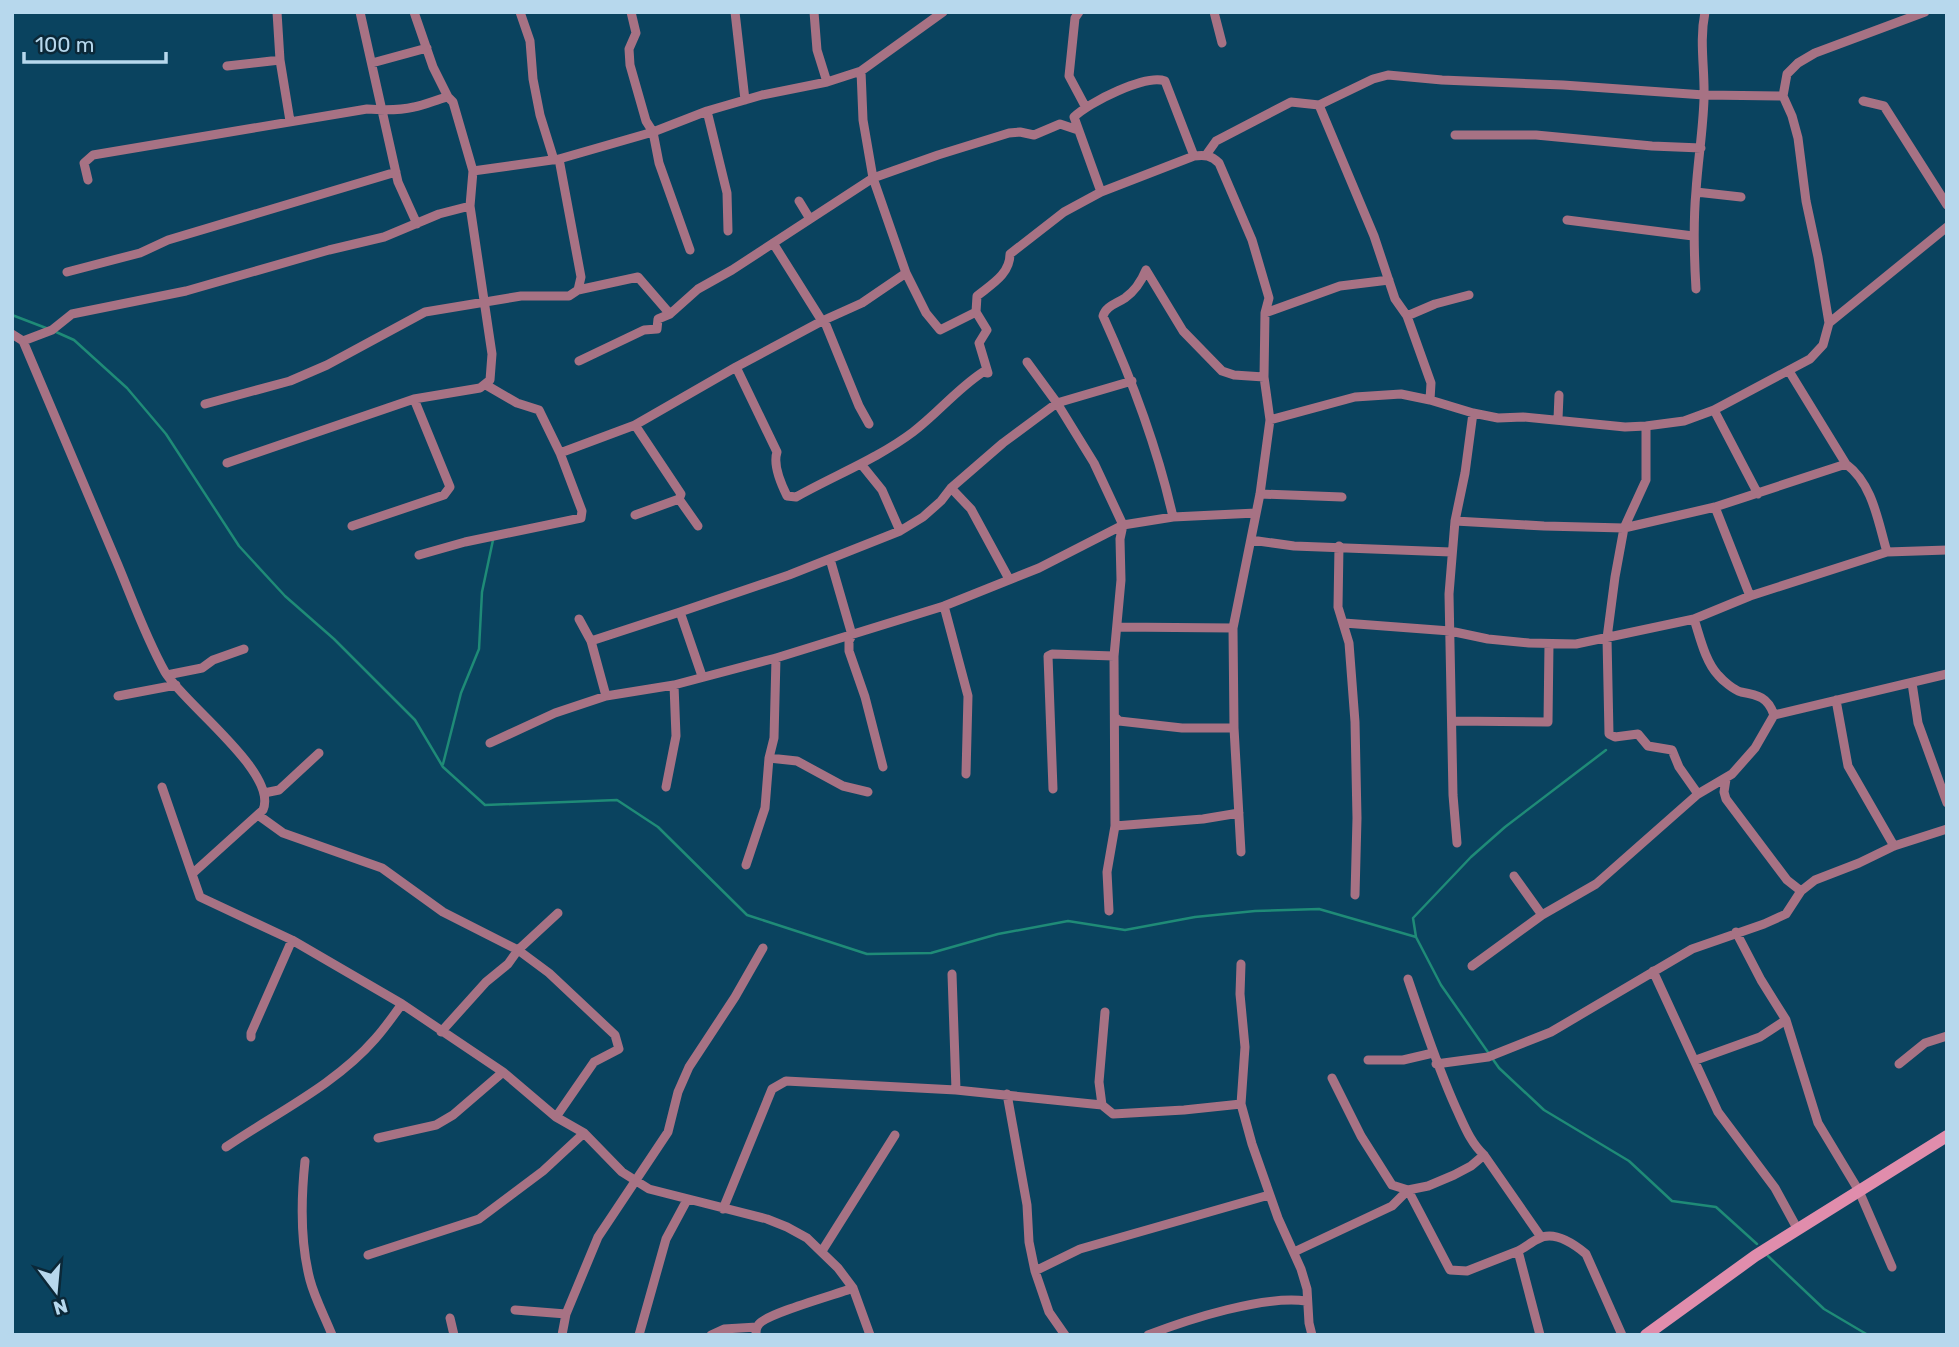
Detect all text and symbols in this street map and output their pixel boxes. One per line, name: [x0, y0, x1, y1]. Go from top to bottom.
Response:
scale bar: [24, 21, 166, 65]
text: 100 m: [35, 32, 94, 57]
north arrow: [21, 1256, 91, 1326]
text: N: [51, 1294, 70, 1320]

